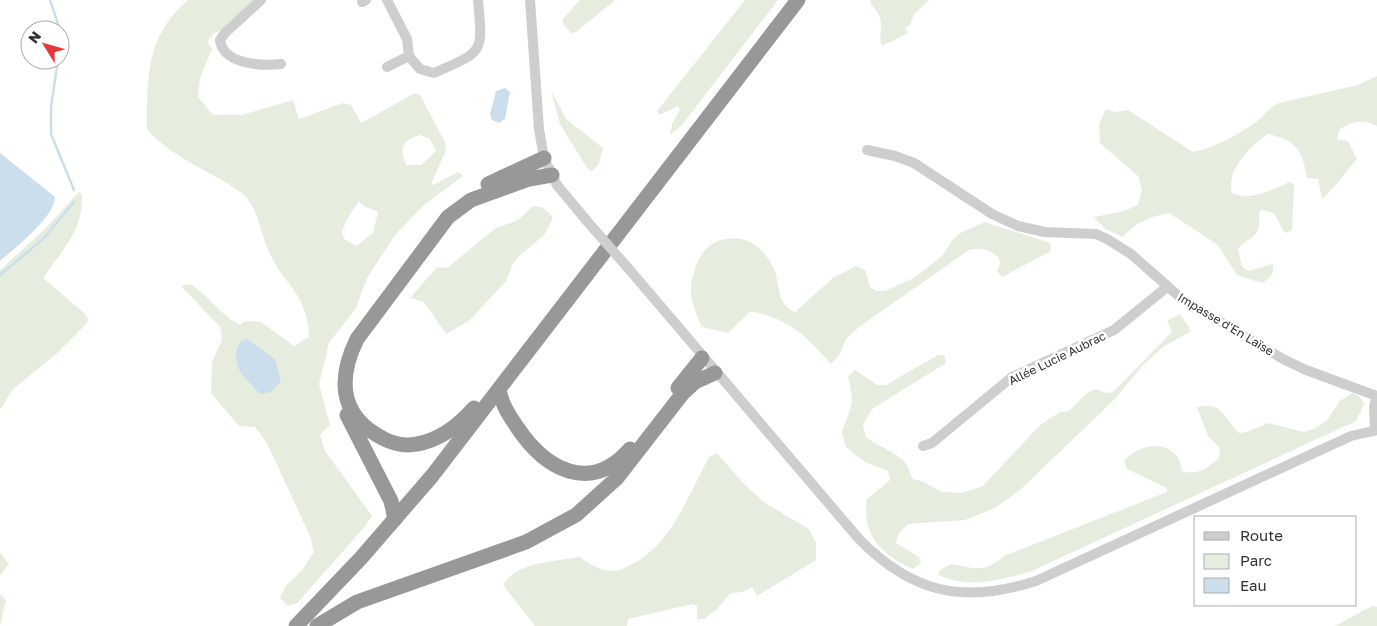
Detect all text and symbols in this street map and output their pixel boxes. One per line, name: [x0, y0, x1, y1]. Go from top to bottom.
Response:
north arrow: [20, 20, 70, 70]
text: N: [24, 28, 44, 46]
street label: Impasse d'En Laïse: [1175, 289, 1277, 359]
street label: Allée Lucie Aubrac: [1006, 328, 1108, 388]
legend: [1194, 516, 1357, 606]
text: Route: [1240, 526, 1283, 544]
text: Parc: [1240, 551, 1272, 569]
text: Eau: [1240, 576, 1267, 594]

